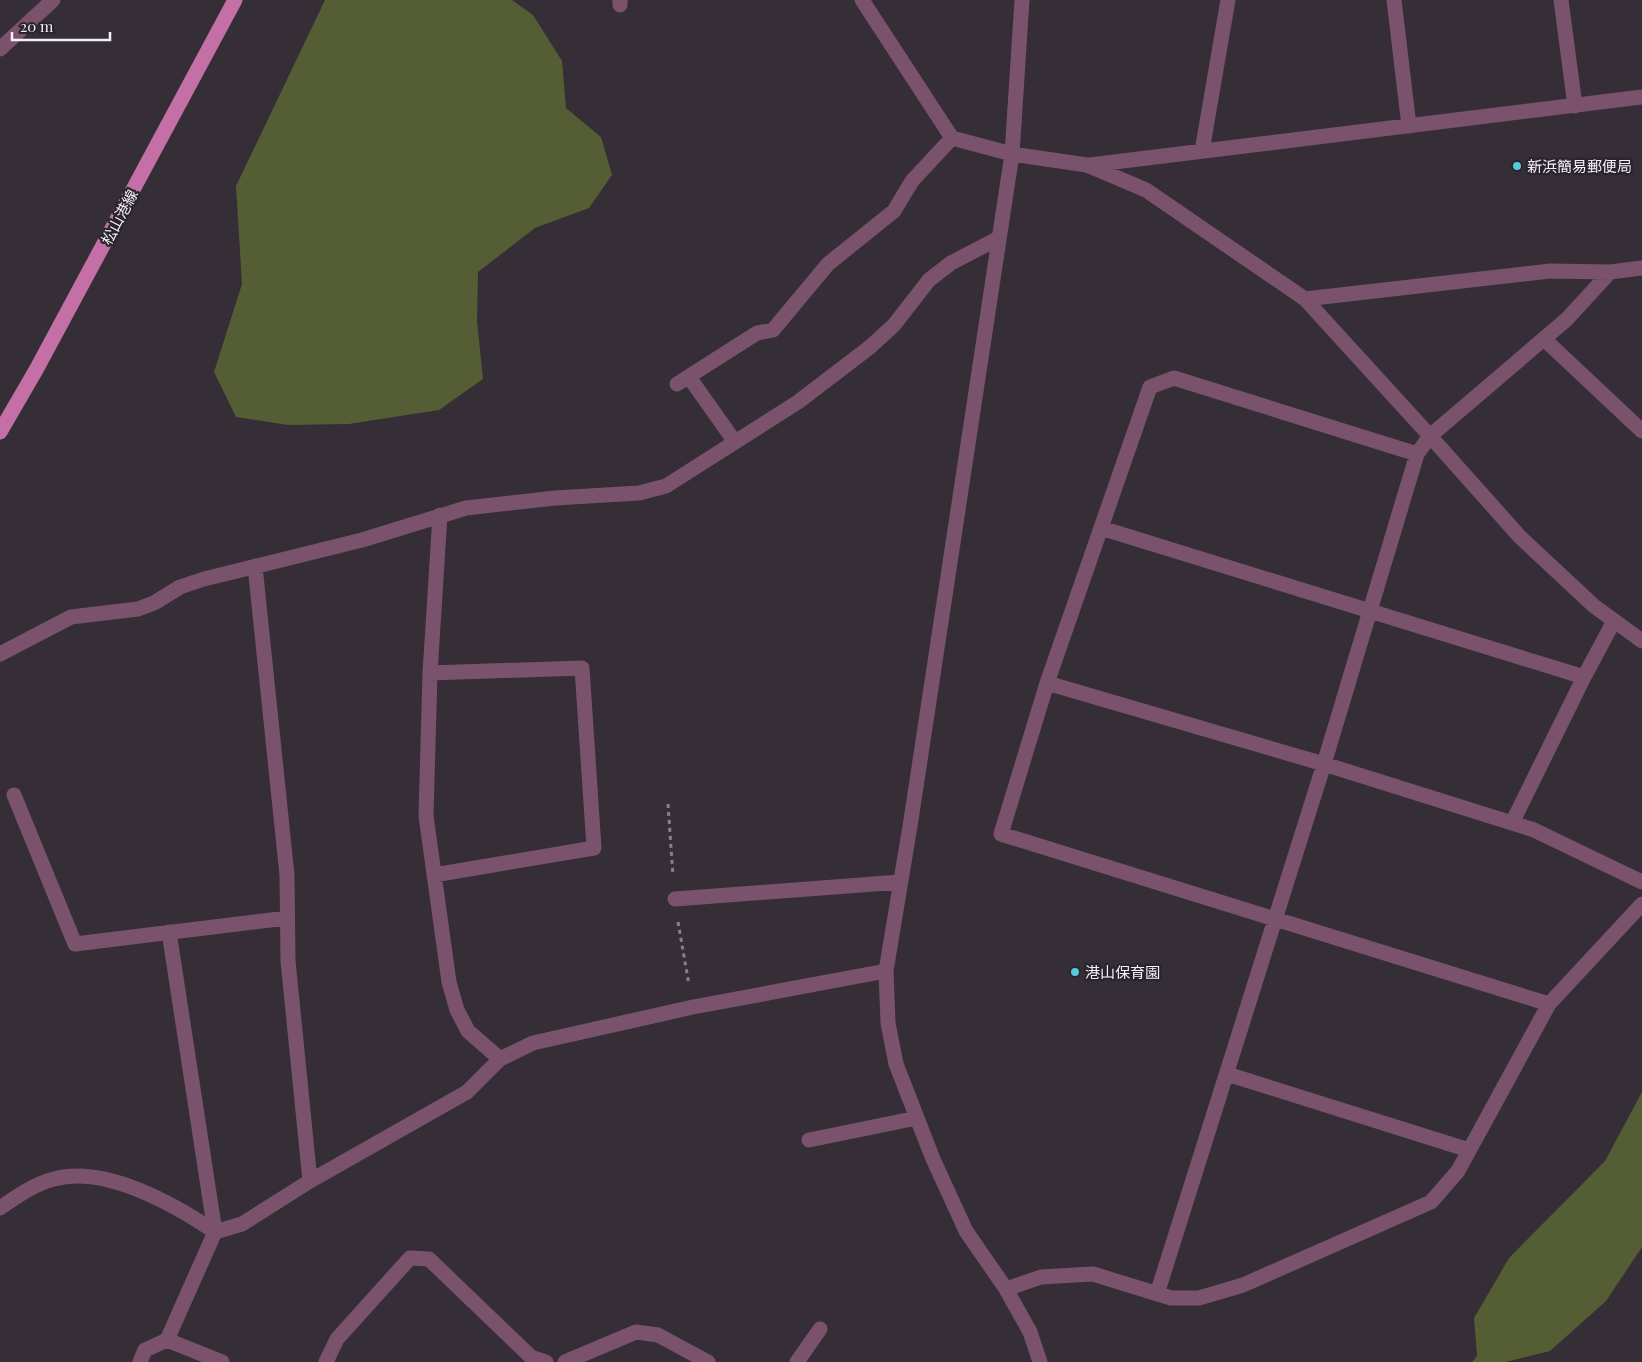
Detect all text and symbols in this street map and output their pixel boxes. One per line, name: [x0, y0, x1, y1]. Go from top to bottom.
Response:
scale bar: [12, 10, 110, 42]
text: 20 m: [20, 16, 54, 36]
place label: 新浜簡易郵便局: [1527, 156, 1632, 176]
marker: 新浜簡易郵便局: [1511, 160, 1523, 172]
street label: 松山港線: [96, 186, 142, 248]
place label: 港山保育園: [1085, 962, 1160, 982]
marker: 港山保育園: [1069, 966, 1081, 978]

